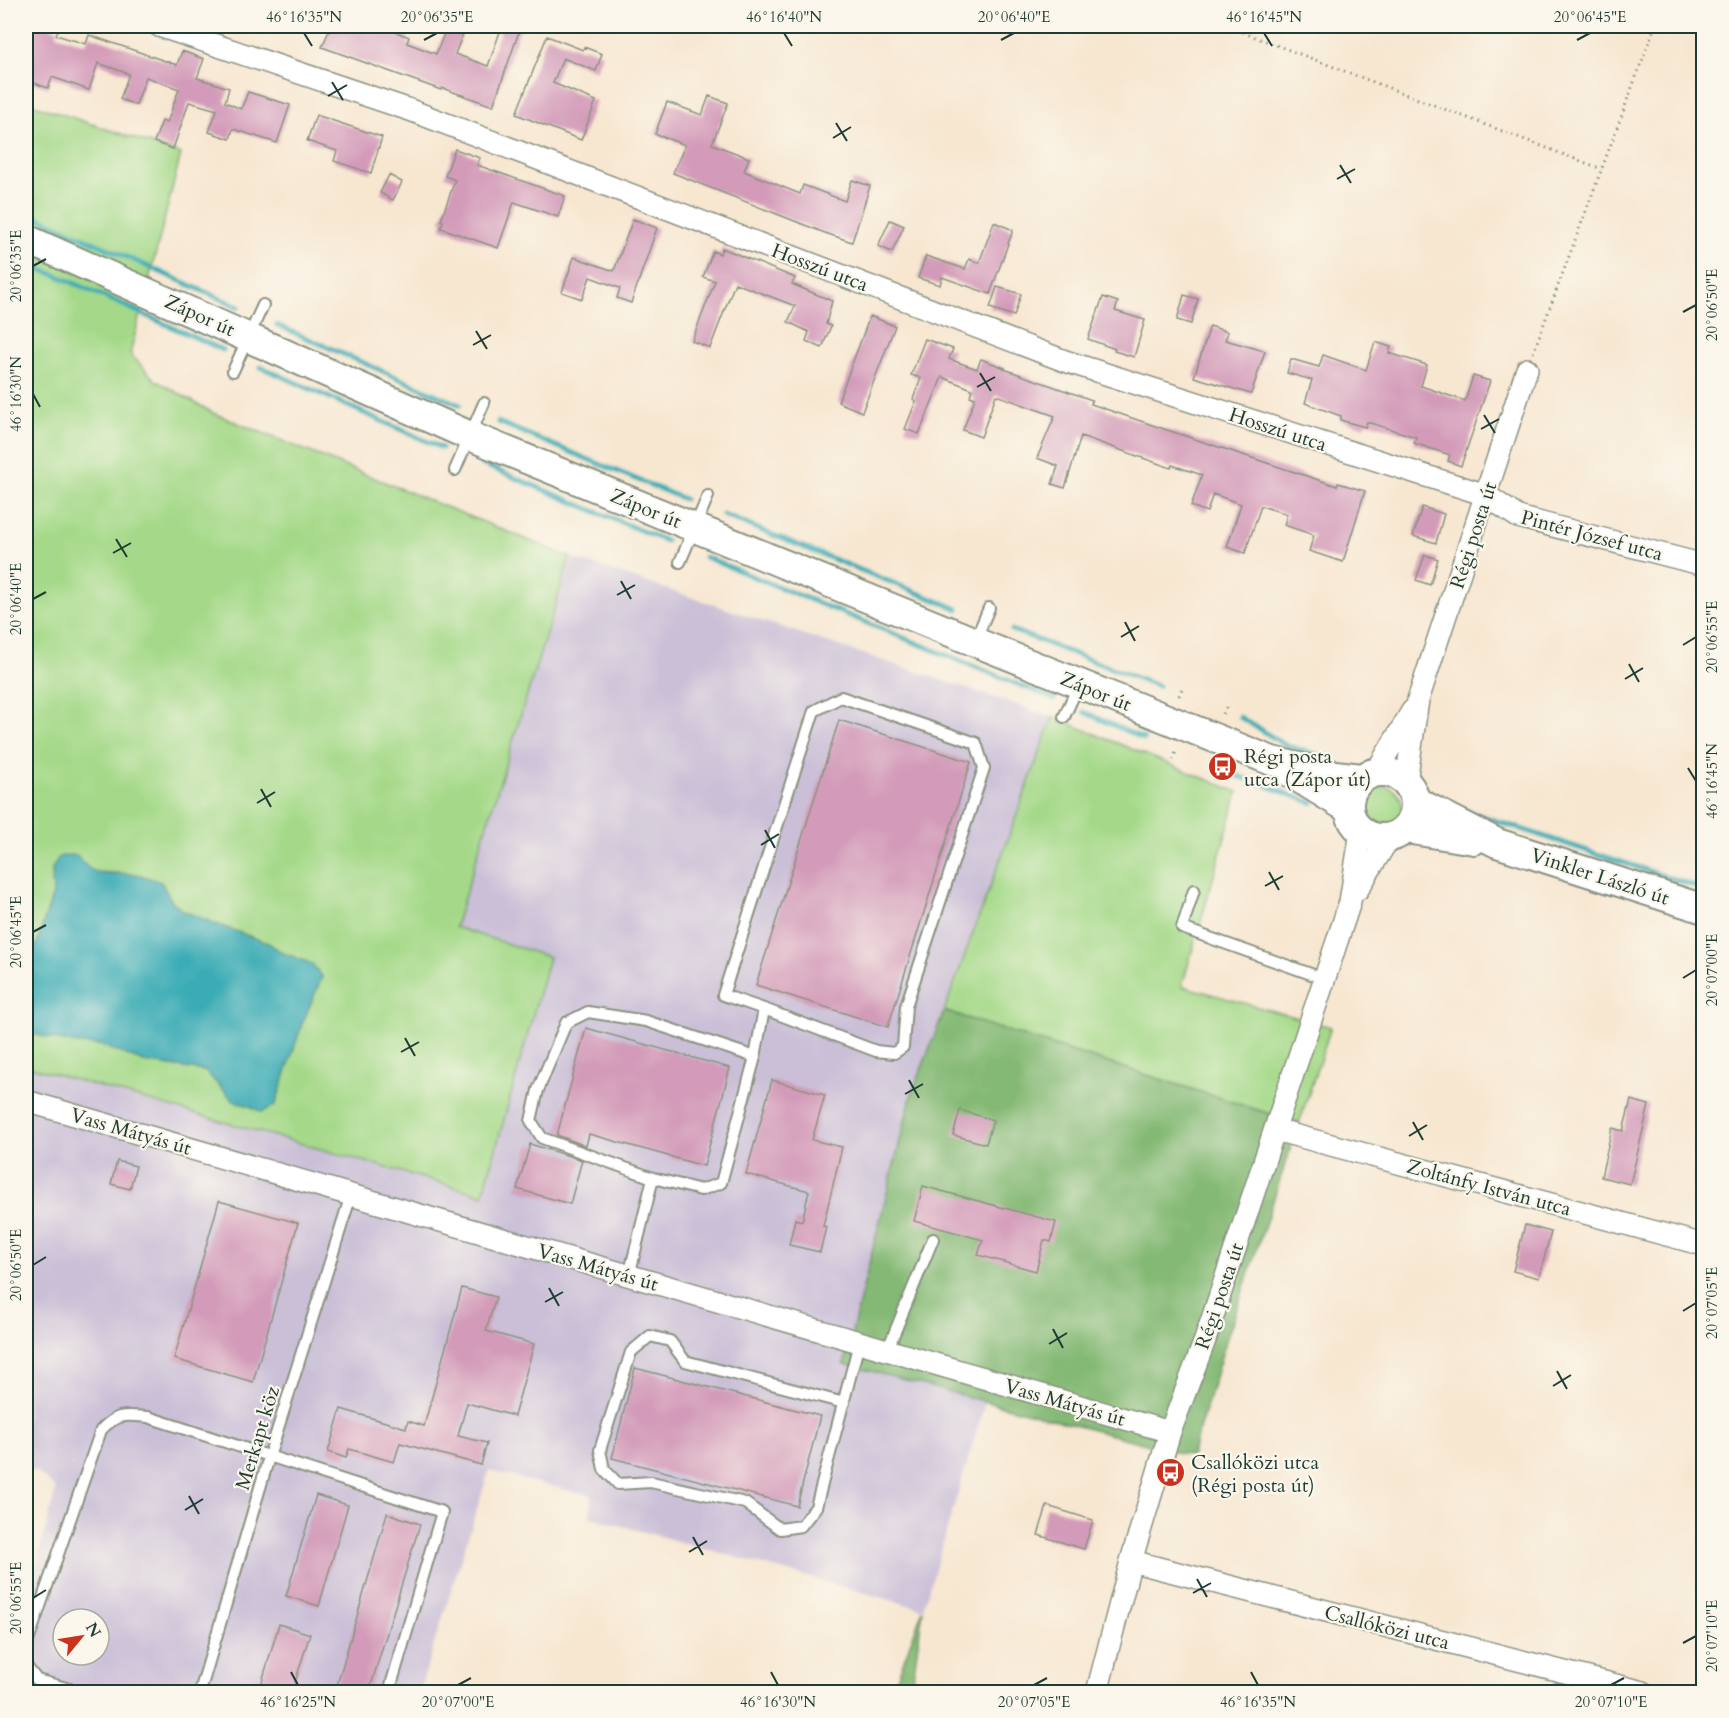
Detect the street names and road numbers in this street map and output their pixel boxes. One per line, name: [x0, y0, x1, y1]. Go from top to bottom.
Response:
street label: Hosszú utca: [768, 237, 872, 298]
street label: Zápor út: [160, 288, 240, 343]
street label: Hosszú utca: [1226, 401, 1330, 458]
street label: Régi posta út: [1444, 478, 1504, 592]
street label: Zápor út: [606, 482, 686, 535]
street label: Pintér József utca: [1518, 504, 1666, 567]
street label: Zápor út: [1056, 665, 1136, 718]
street label: Vinkler László út: [1527, 841, 1673, 912]
street label: Vass Mátyás út: [67, 1101, 195, 1162]
street label: Zoltánfy István utca: [1404, 1153, 1574, 1222]
street label: Vass Mátyás út: [534, 1237, 662, 1298]
street label: Régi posta út: [1189, 1239, 1251, 1353]
street label: Vass Mátyás út: [1001, 1372, 1129, 1433]
street label: Merkapt köz: [229, 1383, 286, 1493]
street label: Csallóközi utca: [1321, 1599, 1453, 1656]

